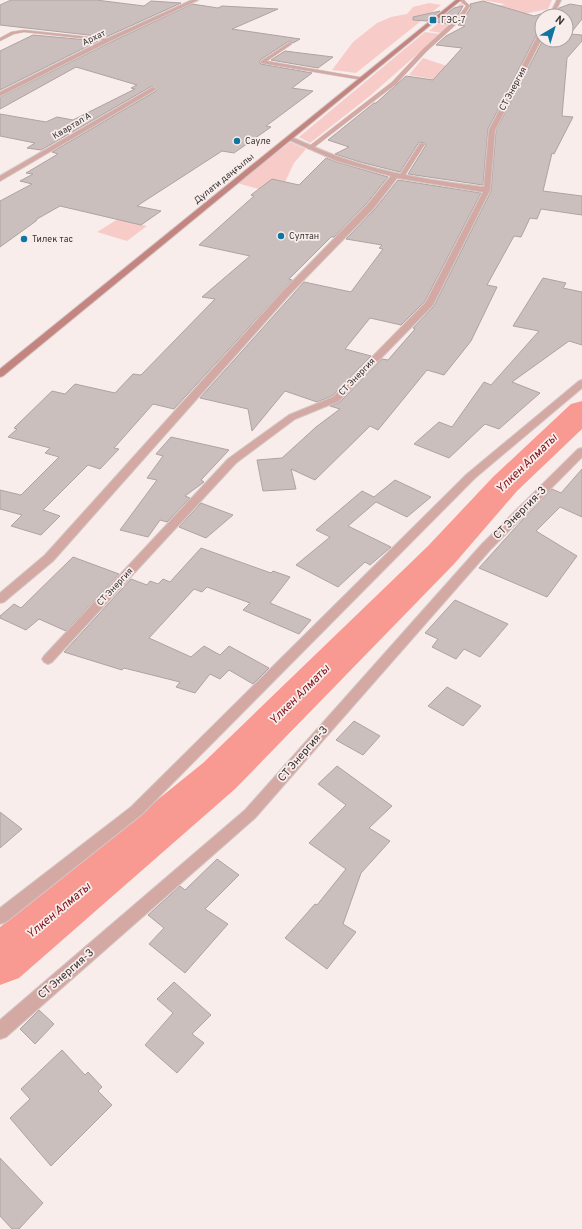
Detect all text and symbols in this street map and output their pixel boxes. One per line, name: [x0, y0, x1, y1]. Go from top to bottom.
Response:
north arrow: [534, 8, 574, 48]
text: N: [552, 13, 567, 29]
marker: ГЭС-7: [428, 15, 438, 25]
place label: ГЭС-7: [441, 15, 466, 26]
street label: Архат: [81, 28, 107, 48]
street label: СТ Энергия: [497, 65, 529, 113]
street label: Квартал А: [51, 110, 93, 142]
marker: Сауле: [232, 136, 242, 146]
place label: Сауле: [245, 136, 271, 147]
street label: Дулати даңғылы: [192, 151, 256, 207]
marker: Султан: [276, 231, 286, 241]
place label: Султан: [289, 231, 319, 242]
marker: Тилек тас: [19, 234, 29, 244]
place label: Тилек тас: [32, 234, 73, 245]
street label: СТ Энергия: [336, 356, 378, 398]
water label: Үлкен Алматы: [493, 430, 562, 497]
street label: СТ Энергия-3: [490, 483, 550, 543]
street label: СТ Энергия: [95, 566, 135, 608]
water label: Үлкен Алматы: [266, 661, 334, 729]
street label: СТ Энергия-3: [275, 723, 331, 785]
water label: Үлкен Алматы: [23, 879, 95, 943]
street label: СТ Энергия-3: [35, 946, 97, 1002]

